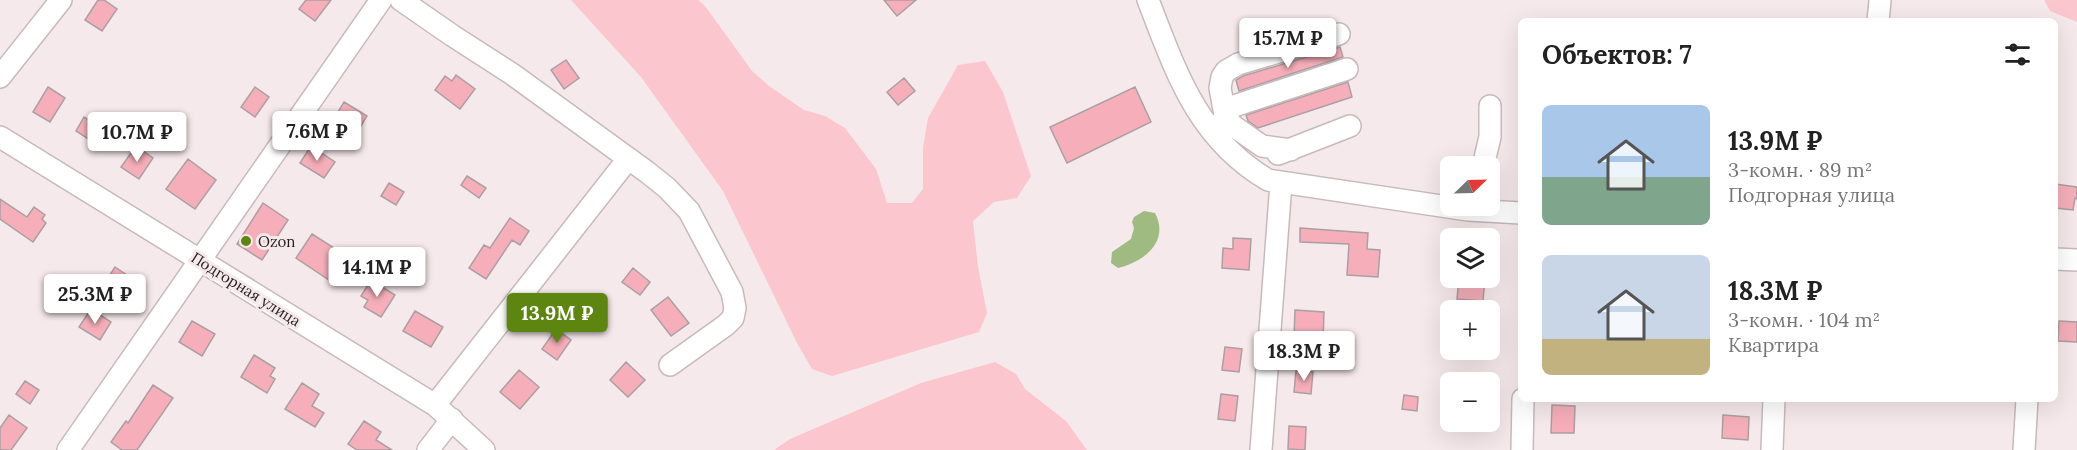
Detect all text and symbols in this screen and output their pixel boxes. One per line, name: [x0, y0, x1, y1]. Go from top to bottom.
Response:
pin: 15.7M ₽: [1233, 18, 1343, 69]
text: 15.7M ₽: [1253, 25, 1323, 50]
text: Объектов: 7: [1542, 38, 1692, 71]
icon: filters: [2001, 38, 2034, 71]
pin: 7.6M ₽: [268, 111, 366, 162]
pin: 10.7M ₽: [82, 112, 192, 163]
text: 7.6M ₽: [286, 118, 348, 143]
text: 10.7M ₽: [101, 119, 173, 144]
text: 13.9M ₽: [1728, 124, 1822, 157]
icon: home: [1590, 129, 1662, 201]
north arrow: [1440, 156, 1500, 216]
map controls: [1440, 156, 1500, 432]
text: 3-комн. · 89 m²: [1728, 157, 1872, 182]
text: Подгорная улица: [1728, 182, 1895, 207]
button: layers: [1440, 228, 1500, 288]
place label: Ozon: [258, 232, 295, 251]
marker: Ozon: [239, 234, 253, 248]
pin: 14.1M ₽: [322, 247, 432, 298]
street label: Подгорная улица: [188, 248, 304, 330]
text: 14.1M ₽: [343, 254, 411, 279]
pin: 25.3M ₽: [40, 274, 150, 325]
text: 18.3M ₽: [1728, 274, 1822, 307]
icon: home: [1590, 279, 1662, 351]
text: 25.3M ₽: [58, 281, 132, 306]
pin: 13.9M ₽: [502, 293, 612, 344]
text: 13.9M ₽: [521, 300, 593, 325]
button: +: [1440, 300, 1500, 360]
text: 3-комн. · 104 m²: [1728, 307, 1880, 332]
pin: 18.3M ₽: [1249, 331, 1359, 382]
text: Квартира: [1728, 332, 1819, 357]
text: 18.3M ₽: [1268, 338, 1340, 363]
button: −: [1440, 372, 1500, 432]

